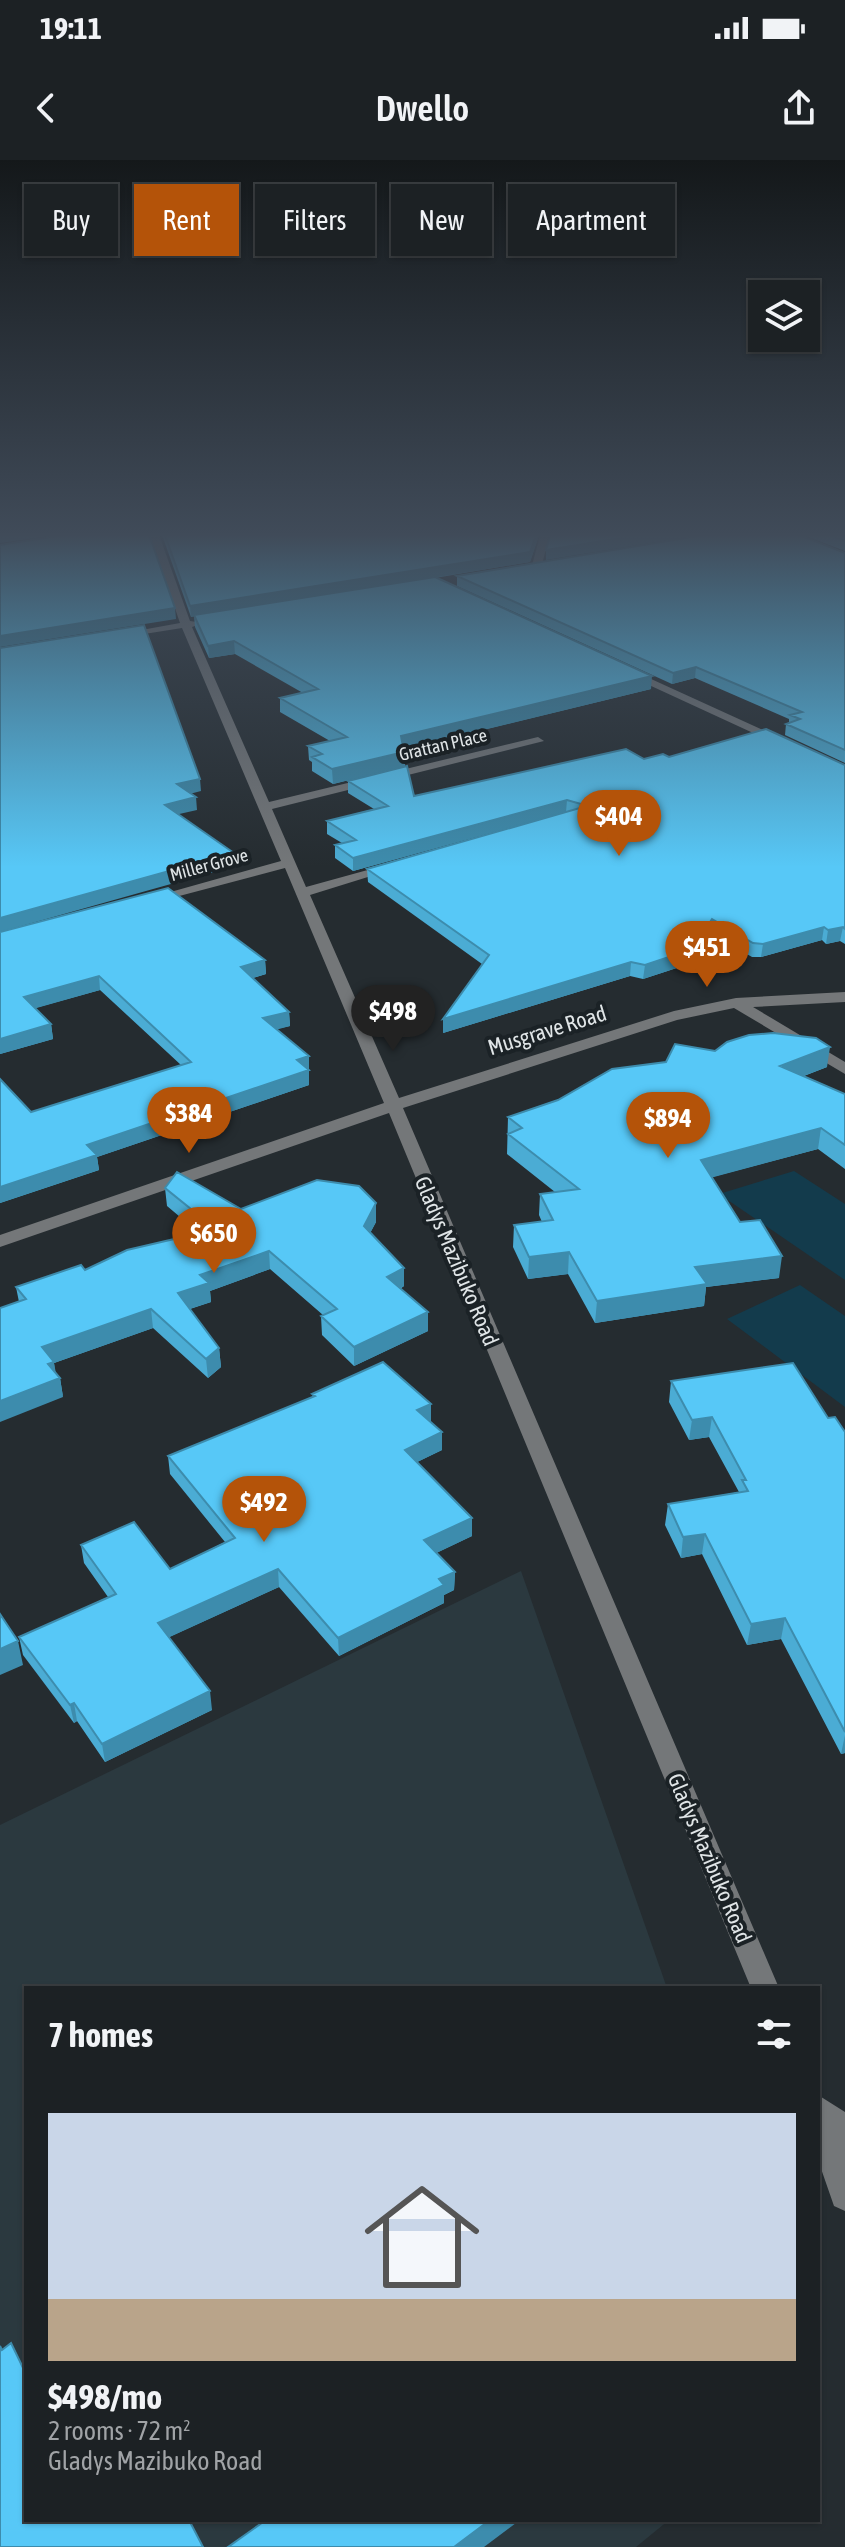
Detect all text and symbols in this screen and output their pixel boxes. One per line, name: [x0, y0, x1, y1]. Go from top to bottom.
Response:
text: 19:11: [40, 11, 102, 45]
icon: back: [24, 86, 68, 130]
icon: share: [777, 86, 821, 130]
text: Dwello: [376, 87, 469, 129]
chip: Buy: [24, 184, 118, 256]
chip: Rent: [134, 184, 239, 256]
chip: Filters: [255, 184, 375, 256]
chip: New: [391, 184, 492, 256]
chip: Apartment: [508, 184, 675, 256]
map controls: [748, 280, 820, 352]
button: layers: [748, 280, 820, 352]
street label: Grattan Place: [397, 724, 489, 765]
pin: $404: [572, 790, 666, 858]
text: $404: [595, 801, 643, 831]
street label: Miller Grove: [167, 844, 250, 885]
pin: $451: [660, 921, 754, 989]
text: $451: [683, 932, 731, 962]
pin: $498: [346, 985, 440, 1053]
text: $498: [369, 996, 417, 1026]
street label: Musgrave Road: [485, 1000, 609, 1060]
pin: $384: [142, 1087, 236, 1155]
pin: $894: [621, 1092, 715, 1160]
text: $384: [165, 1098, 213, 1128]
text: $894: [644, 1103, 692, 1133]
street label: Gladys Mazibuko Road: [410, 1172, 504, 1350]
pin: $650: [167, 1207, 261, 1275]
text: $650: [190, 1218, 238, 1248]
pin: $492: [217, 1476, 311, 1544]
text: $492: [240, 1487, 288, 1517]
street label: Gladys Mazibuko Road: [663, 1769, 757, 1947]
icon: filters: [752, 2012, 796, 2056]
text: 7 homes: [48, 2015, 153, 2054]
icon: home: [350, 2165, 494, 2309]
text: $498/mo: [48, 2377, 162, 2416]
text: 2 rooms · 72 m²: [48, 2416, 190, 2446]
text: Gladys Mazibuko Road: [48, 2446, 263, 2476]

